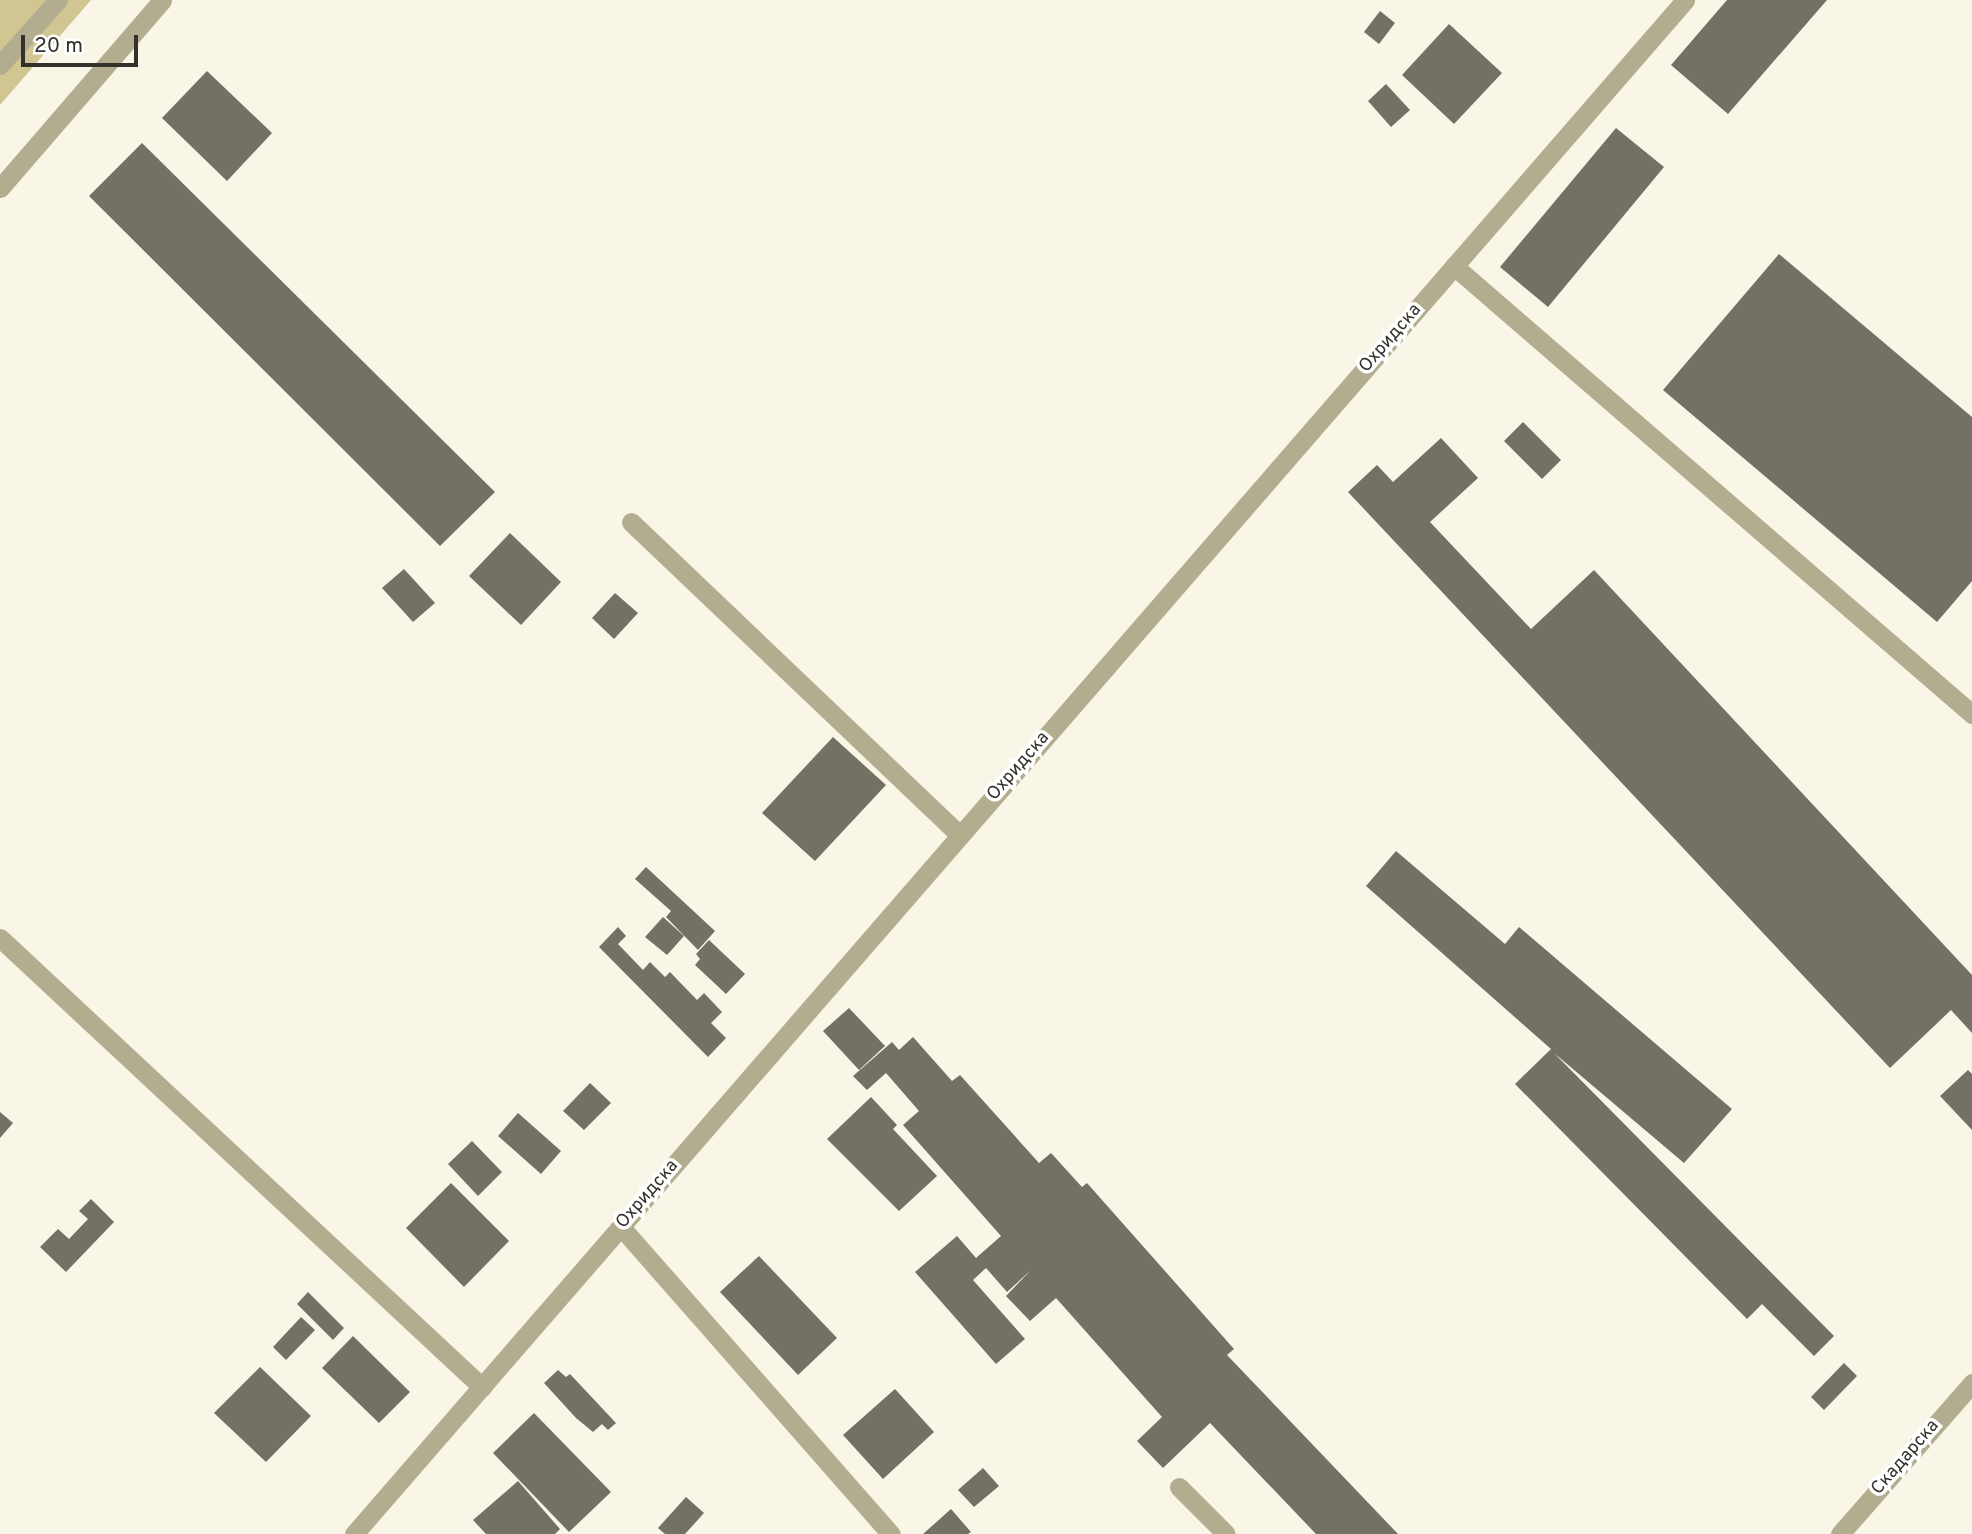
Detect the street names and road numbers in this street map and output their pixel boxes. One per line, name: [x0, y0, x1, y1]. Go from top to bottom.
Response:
street label: Охридска: [1355, 300, 1427, 378]
street label: Охридска: [983, 728, 1055, 806]
street label: Охридска: [612, 1156, 684, 1234]
street label: Скадарска: [1868, 1416, 1944, 1500]

